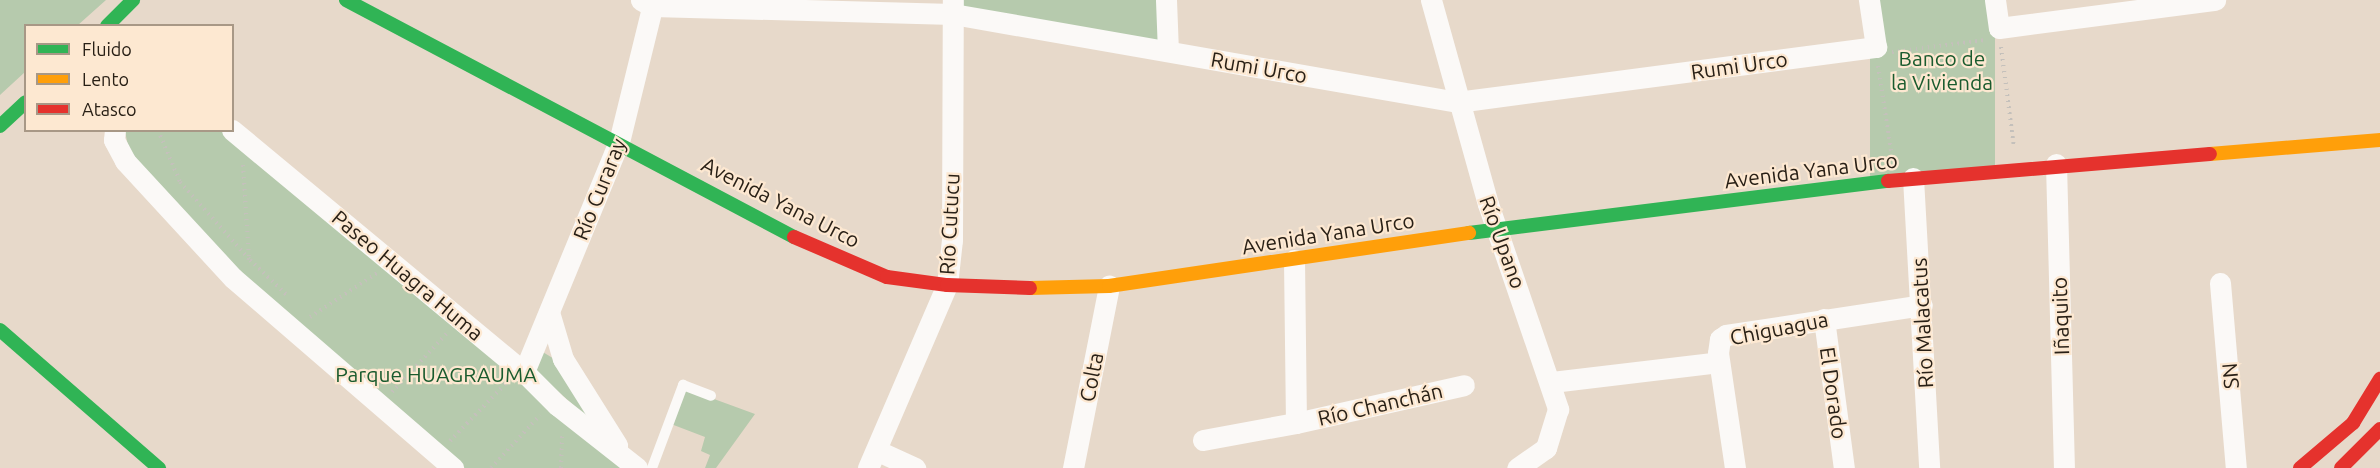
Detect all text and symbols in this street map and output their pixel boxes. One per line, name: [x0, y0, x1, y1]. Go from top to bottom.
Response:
legend: [24, 24, 234, 132]
text: Fluido: [82, 39, 132, 59]
park label: Banco de la Vivienda: [1891, 45, 1993, 95]
street label: Rumi Urco: [1209, 46, 1309, 88]
street label: Rumi Urco: [1689, 46, 1789, 84]
text: Lento: [82, 69, 129, 89]
text: Atasco: [82, 99, 137, 119]
street label: Río Curaray: [567, 134, 631, 244]
street label: Avenida Yana Urco: [1723, 147, 1899, 193]
street label: Avenida Yana Urco: [698, 151, 864, 253]
street label: Río Cutucu: [934, 172, 964, 276]
street label: Río Upano: [1475, 192, 1531, 292]
street label: Paseo Huagra Huma: [327, 204, 489, 346]
street label: Avenida Yana Urco: [1240, 207, 1416, 259]
street label: Río Malacatus: [1906, 257, 1938, 389]
street label: Iñaquito: [2046, 277, 2074, 355]
street label: Chiguagua: [1728, 306, 1830, 350]
street label: El Dorado: [1815, 345, 1853, 441]
street label: Colta: [1074, 350, 1108, 404]
park label: Parque HUAGRAUMA: [335, 361, 537, 387]
street label: SN: [2216, 362, 2244, 390]
street label: Río Chanchán: [1315, 377, 1445, 431]

